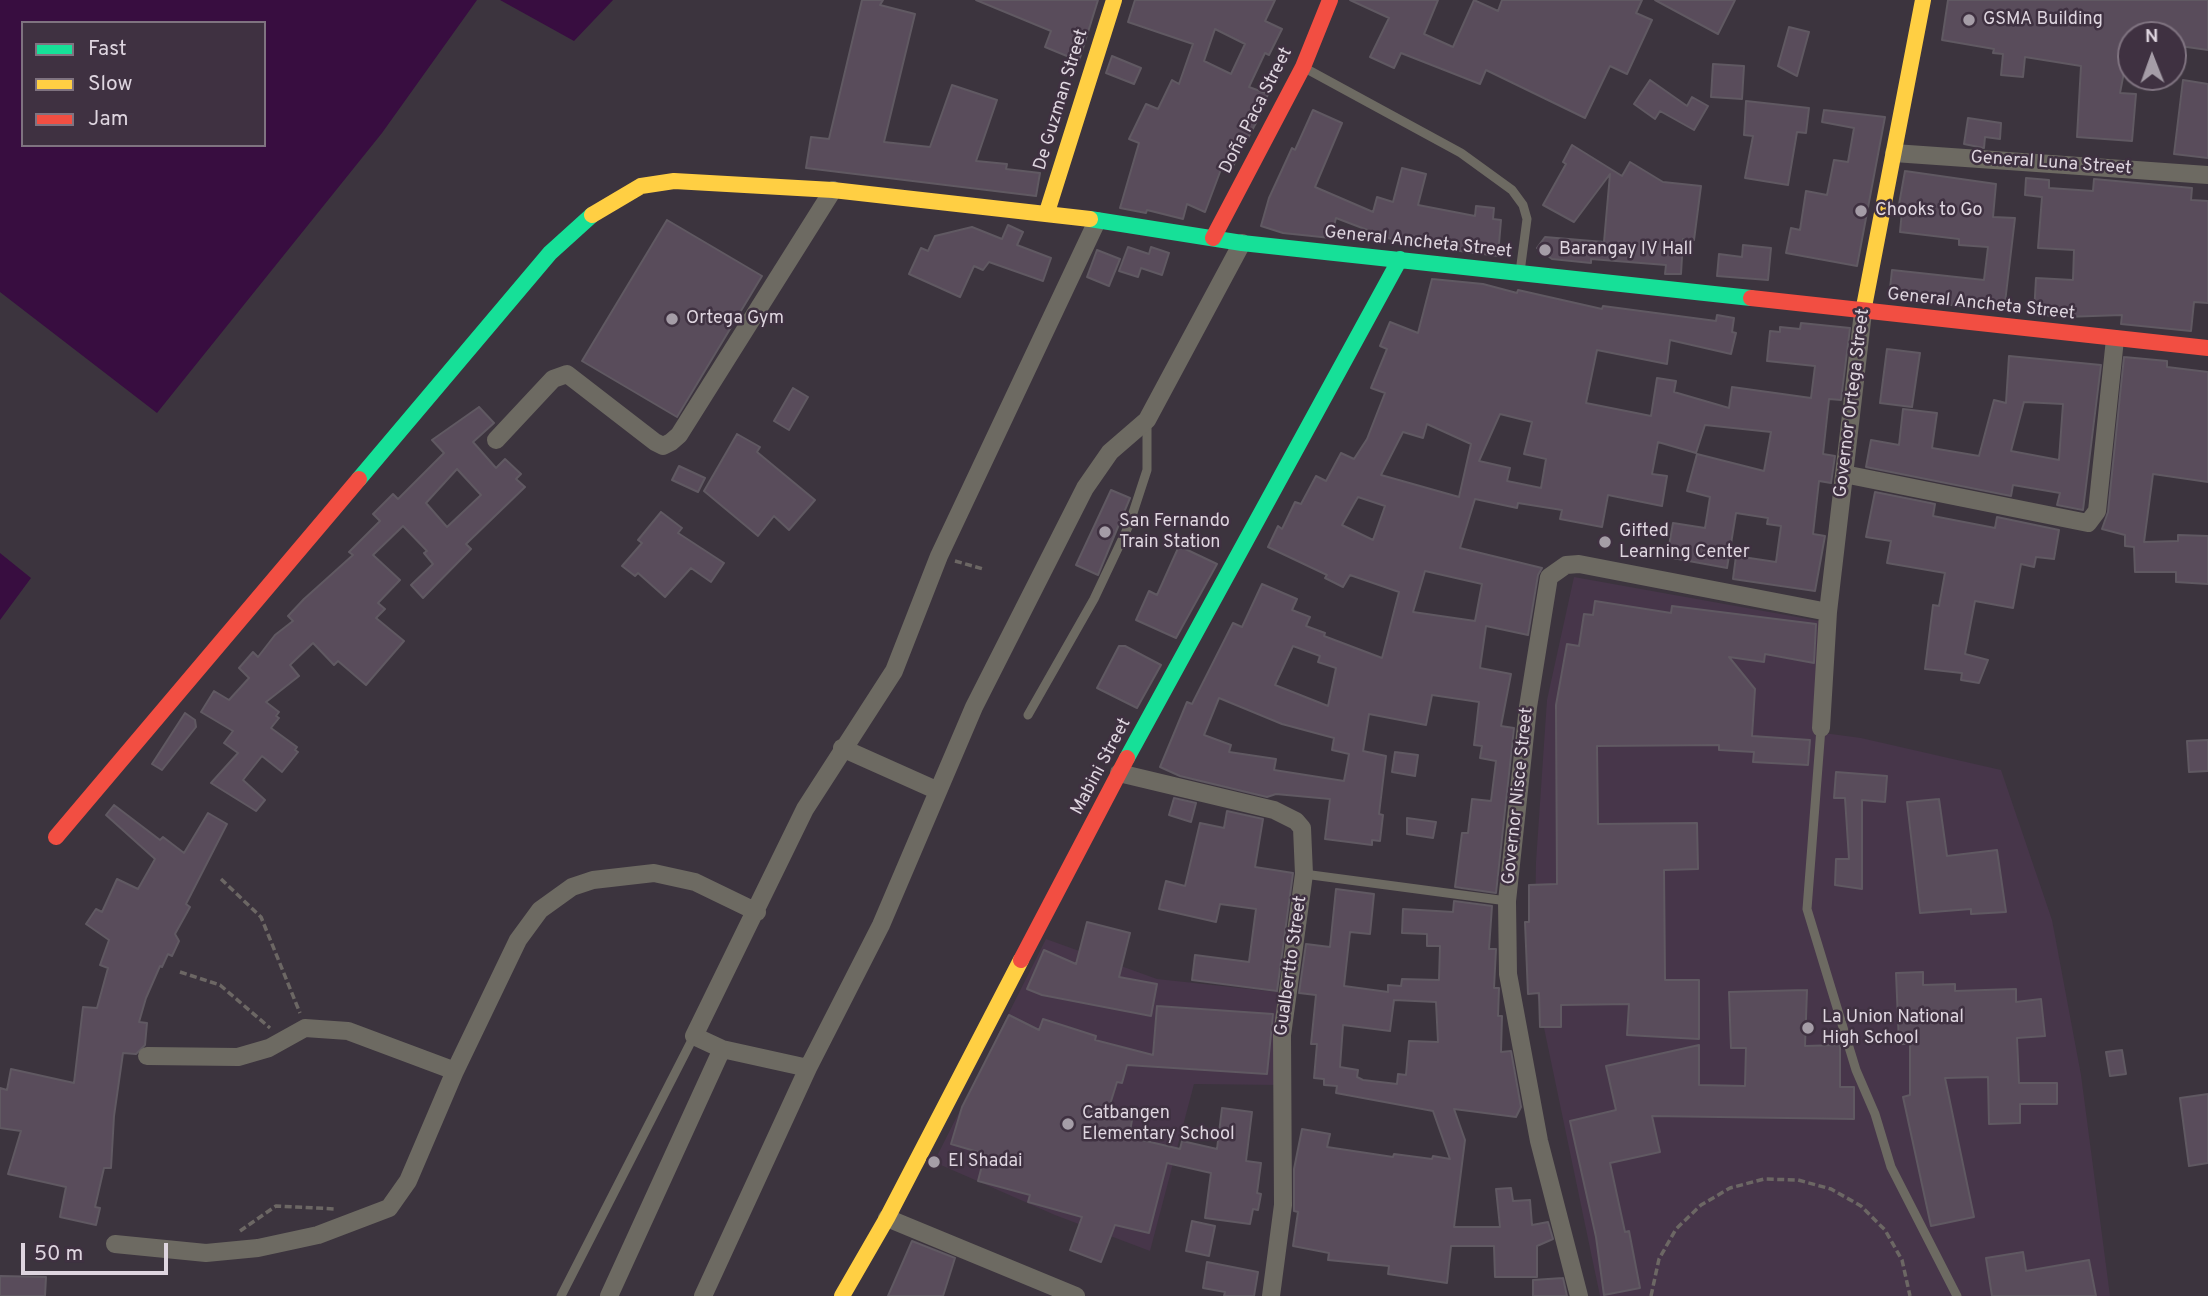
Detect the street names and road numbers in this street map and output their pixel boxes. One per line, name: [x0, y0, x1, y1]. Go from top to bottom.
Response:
street label: De Guzman Street: [1030, 27, 1094, 173]
street label: Doña Paca Street: [1216, 44, 1298, 178]
street label: General Luna Street: [1970, 148, 2132, 180]
street label: General Ancheta Street: [1323, 222, 1513, 264]
street label: General Ancheta Street: [1886, 284, 2076, 326]
street label: Governor Ortega Street: [1831, 307, 1875, 499]
street label: Governor Nisce Street: [1499, 706, 1539, 886]
street label: Mabini Street: [1067, 715, 1137, 819]
street label: Gualbertto Street: [1271, 895, 1313, 1037]

